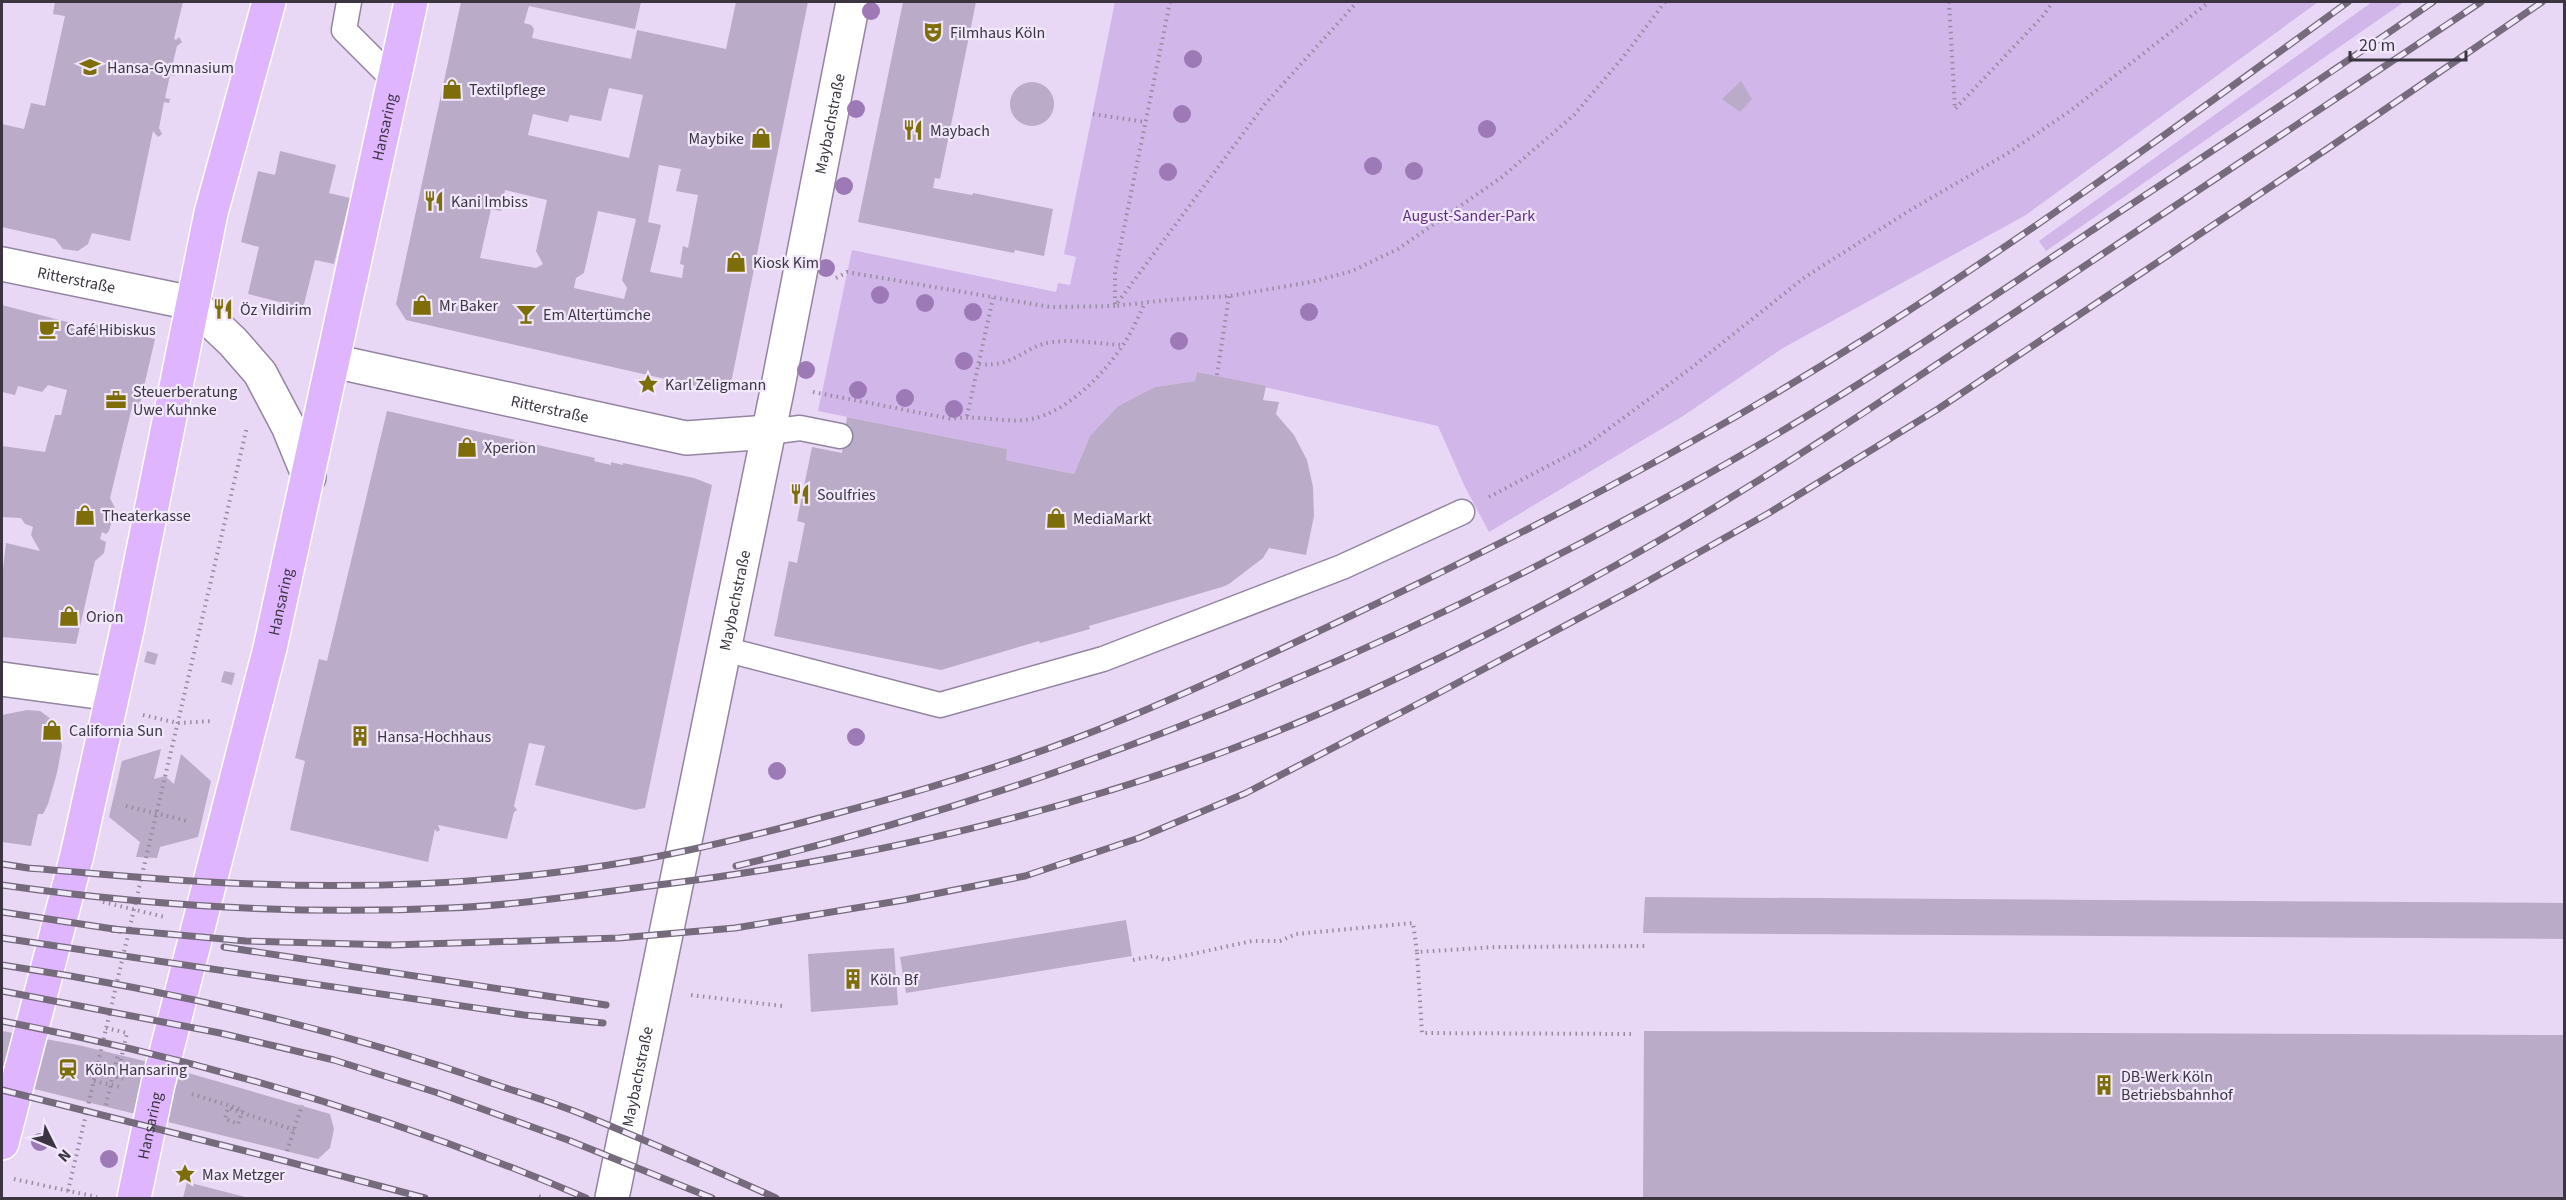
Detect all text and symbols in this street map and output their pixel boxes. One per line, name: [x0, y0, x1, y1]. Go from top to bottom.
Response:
theatre icon: Filmhaus Köln: [921, 20, 945, 44]
place label: Filmhaus Köln: [950, 22, 1045, 44]
scale bar: [2350, 24, 2466, 62]
text: 20 m: [2359, 33, 2395, 58]
school or university icon: Hansa-Gymnasium: [78, 55, 102, 79]
place label: Hansa-Gymnasium: [107, 57, 234, 79]
street label: Maybachstraße: [810, 72, 851, 176]
shop icon: Textilpflege: [440, 77, 464, 101]
place label: Textilpflege: [469, 79, 546, 101]
street label: Hansaring: [367, 91, 403, 163]
restaurant icon: Maybach: [901, 118, 925, 142]
place label: Maybach: [930, 120, 990, 142]
shop icon: Maybike: [749, 126, 773, 150]
place label: Maybike: [688, 128, 744, 150]
restaurant icon: Kani Imbiss: [422, 189, 446, 213]
place label: Kani Imbiss: [451, 191, 528, 213]
park label: August-Sander-Park: [1403, 205, 1535, 227]
shop icon: Kiosk Kim: [724, 250, 748, 274]
place label: Kiosk Kim: [753, 252, 819, 274]
street label: Ritterstraße: [35, 262, 117, 299]
shop icon: Mr Baker: [410, 293, 434, 317]
place label: Mr Baker: [439, 295, 498, 317]
restaurant icon: Öz Yildirim: [211, 297, 235, 321]
place label: Öz Yildirim: [240, 299, 312, 321]
bar icon: Em Altertümche: [514, 302, 538, 326]
place label: Em Altertümche: [543, 304, 651, 326]
cafe icon: Café Hibiskus: [37, 317, 61, 341]
place label: Café Hibiskus: [66, 319, 156, 341]
place icon: Karl Zeligmann: [636, 372, 660, 396]
place label: Karl Zeligmann: [665, 374, 766, 396]
place label: Steuerberatung Uwe Kuhnke: [133, 381, 237, 421]
office icon: Steuerberatung Uwe Kuhnke: [104, 388, 128, 412]
street label: Ritterstraße: [509, 390, 591, 428]
shop icon: Xperion: [455, 435, 479, 459]
place label: Xperion: [484, 437, 536, 459]
restaurant icon: Soulfries: [788, 482, 812, 506]
place label: Soulfries: [817, 484, 876, 506]
shop icon: Theaterkasse: [73, 503, 97, 527]
place label: Theaterkasse: [102, 505, 191, 527]
shop icon: MediaMarkt: [1044, 506, 1068, 530]
place label: MediaMarkt: [1073, 508, 1152, 530]
street label: Maybachstraße: [714, 548, 756, 653]
street label: Hansaring: [263, 566, 299, 638]
shop icon: Orion: [57, 604, 81, 628]
place label: Orion: [86, 606, 124, 628]
shop icon: California Sun: [40, 718, 64, 742]
place label: California Sun: [69, 720, 163, 742]
building icon: Hansa-Hochhaus: [348, 724, 372, 748]
place label: Hansa-Hochhaus: [377, 726, 492, 748]
building icon: Köln Bf: [841, 967, 865, 991]
place label: Köln Bf: [870, 969, 919, 991]
street label: Maybachstraße: [617, 1024, 659, 1129]
station icon: Köln Hansaring: [56, 1057, 80, 1081]
place label: Köln Hansaring: [85, 1059, 187, 1081]
place label: DB-Werk Köln Betriebsbahnhof: [2121, 1066, 2234, 1106]
building icon: DB-Werk Köln Betriebsbahnhof: [2092, 1073, 2116, 1097]
street label: Hansaring: [132, 1090, 168, 1162]
north arrow: [24, 1116, 84, 1176]
text: N: [53, 1144, 76, 1167]
place icon: Max Metzger: [173, 1162, 197, 1186]
place label: Max Metzger: [202, 1164, 285, 1186]

